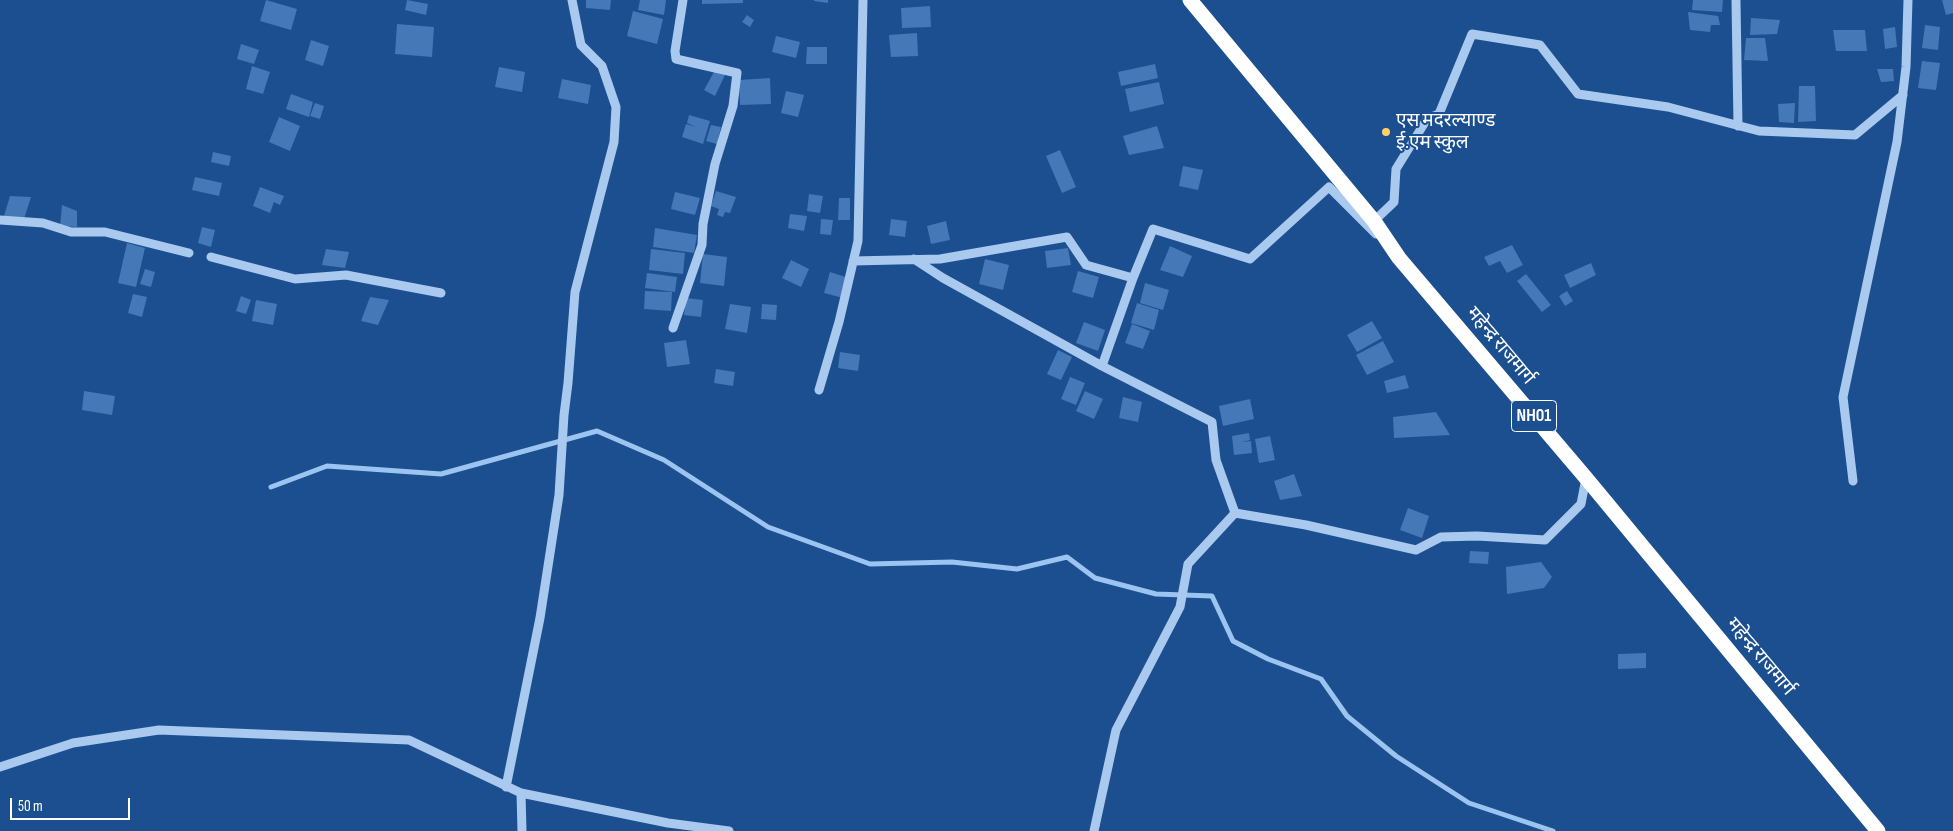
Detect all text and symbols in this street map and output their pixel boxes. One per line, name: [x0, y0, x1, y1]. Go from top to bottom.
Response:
place label: एस मदरल्याण्ड ई.एम स्कुल: [1396, 110, 1495, 154]
marker: एस मदरल्याण्ड ई.एम स्कुल: [1380, 126, 1392, 138]
street label: महेन्द्र राजमार्ग: [1461, 303, 1539, 389]
road number: NH01: [1512, 401, 1556, 432]
street label: महेन्द्र राजमार्ग: [1721, 614, 1799, 700]
scale bar: [12, 788, 132, 820]
text: 50 m: [18, 797, 43, 816]

